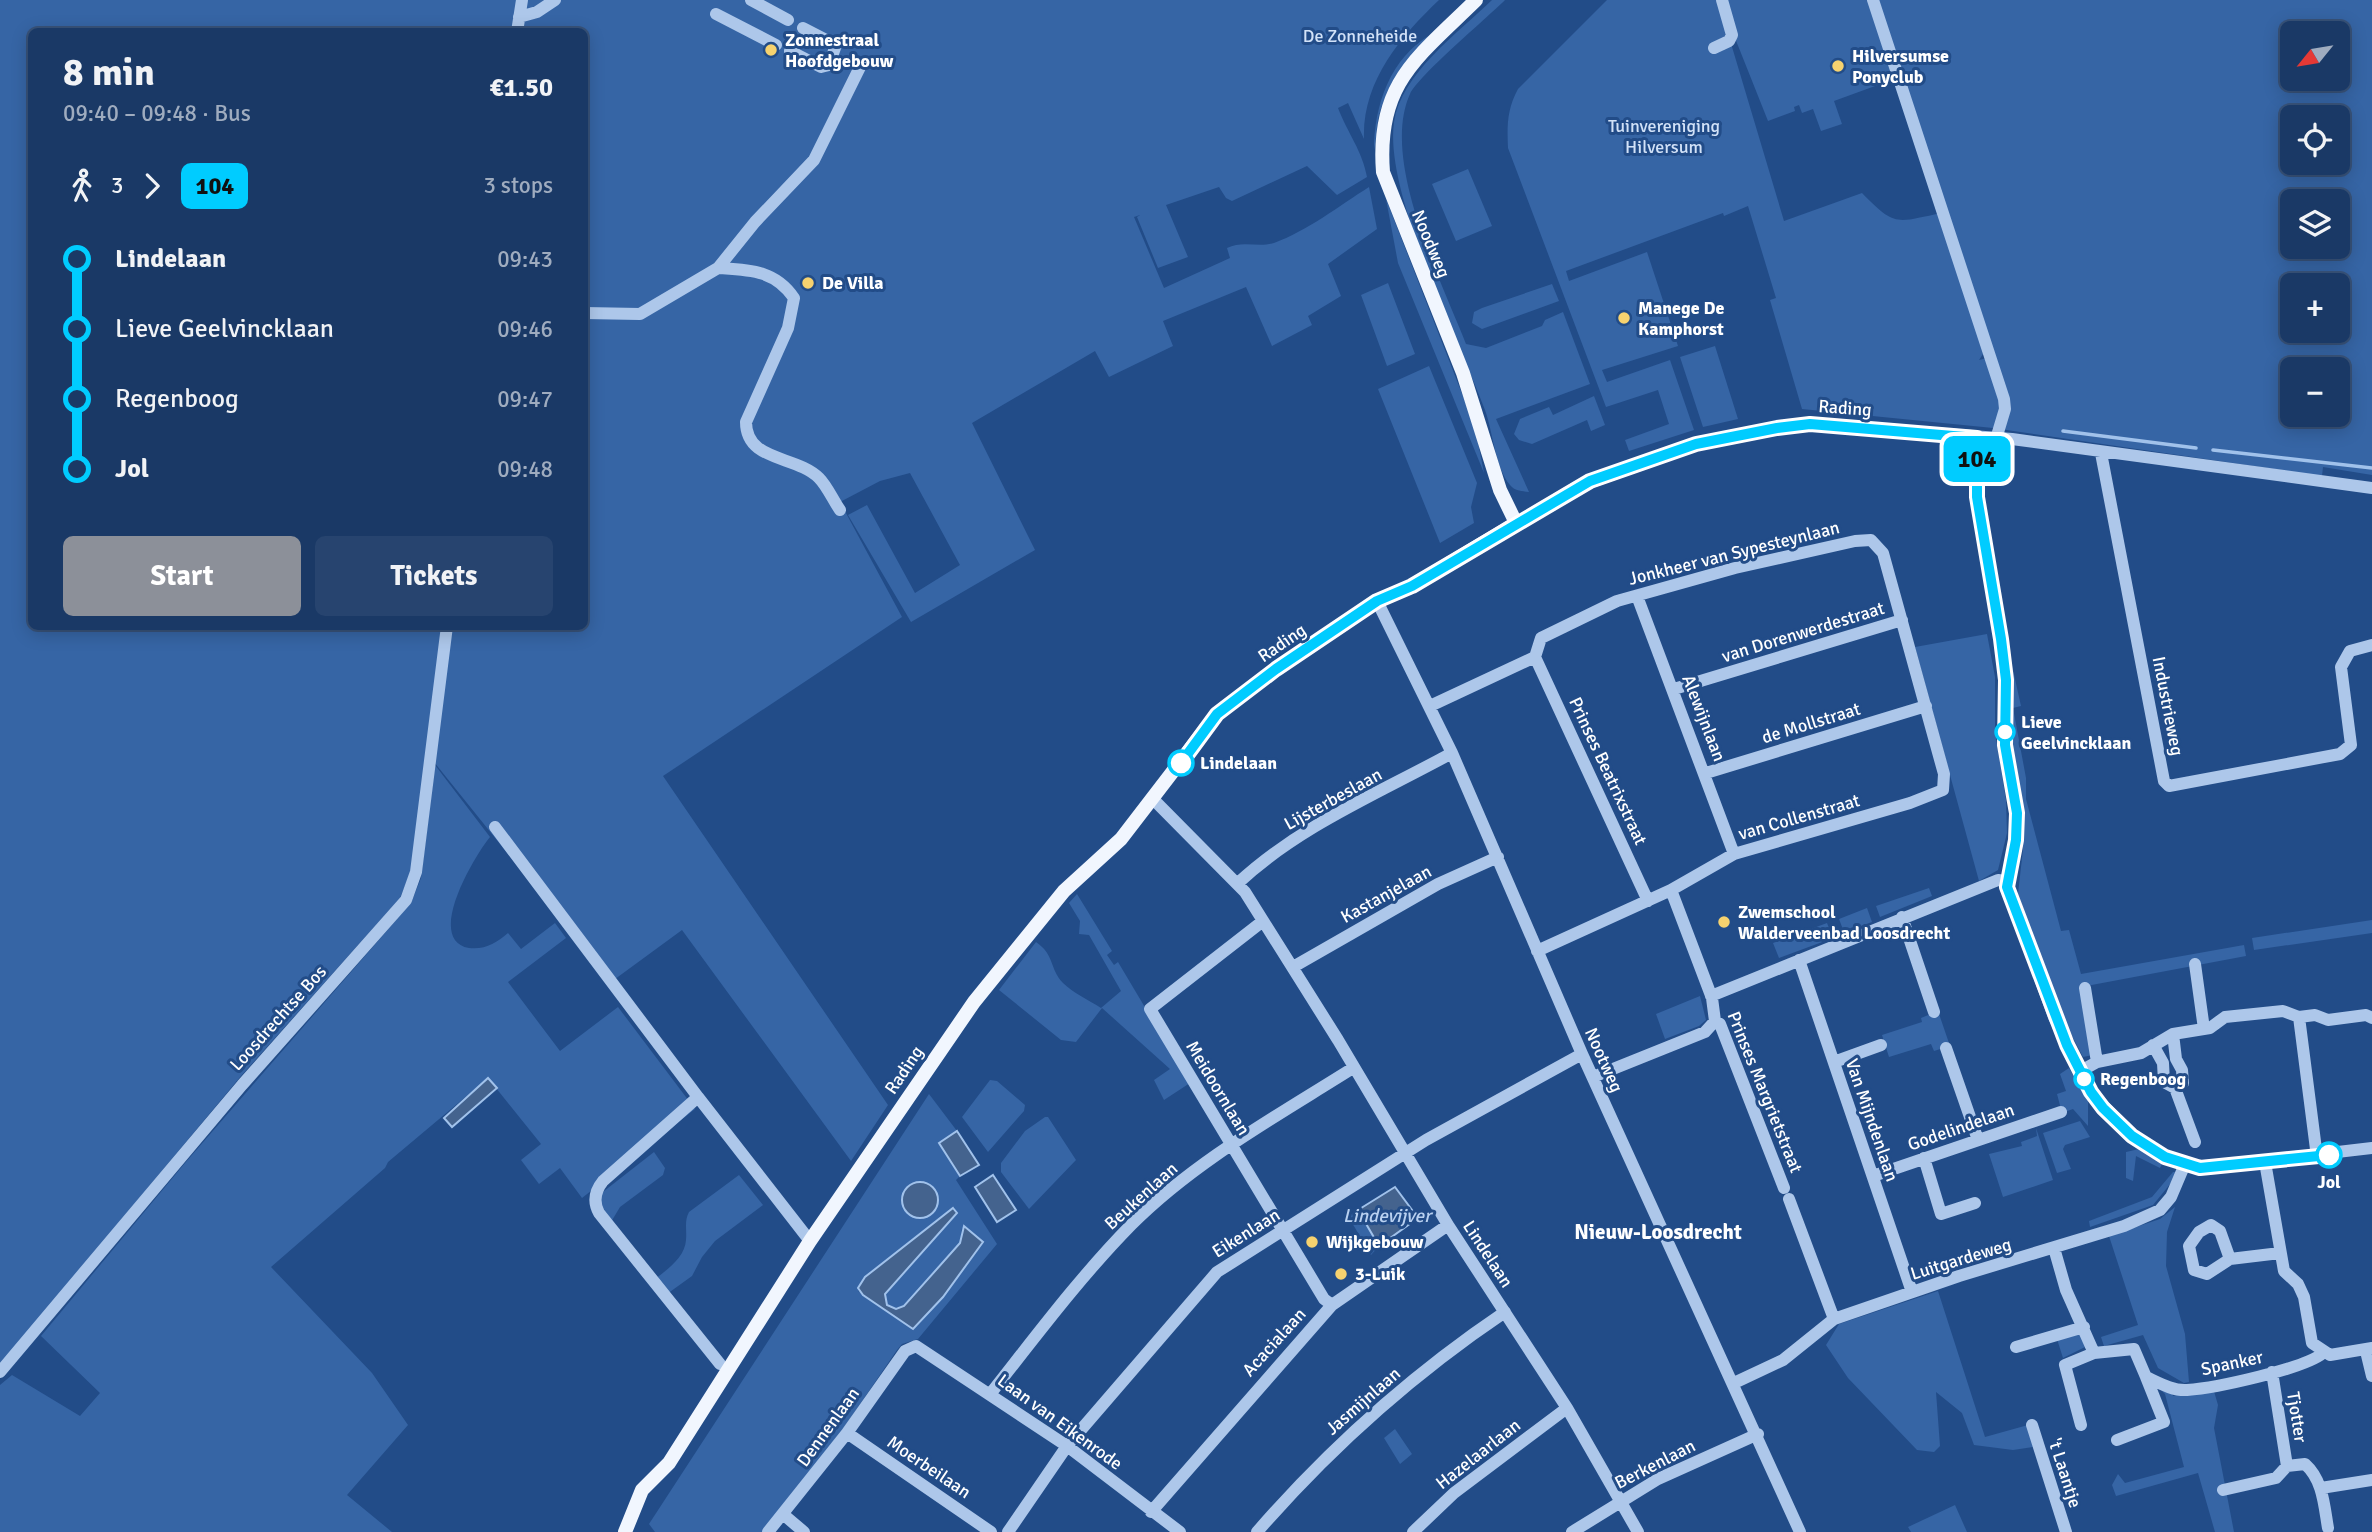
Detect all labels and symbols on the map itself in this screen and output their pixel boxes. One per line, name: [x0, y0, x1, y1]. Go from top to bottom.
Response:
north arrow: [2280, 21, 2350, 91]
park label: De Zonneheide: [1303, 25, 1417, 47]
place label: Zonnestraal Hoofdgebouw: [785, 29, 894, 72]
marker: Zonnestraal Hoofdgebouw: [763, 42, 779, 58]
place label: Hilversumse Ponyclub: [1852, 45, 1949, 88]
marker: Hilversumse Ponyclub: [1830, 58, 1846, 74]
park label: Tuinvereniging Hilversum: [1608, 115, 1720, 158]
street label: Noodweg: [1407, 207, 1455, 281]
place label: De Villa: [822, 272, 884, 294]
marker: De Villa: [800, 275, 816, 291]
place label: Manege De Kamphorst: [1638, 297, 1725, 340]
marker: Manege De Kamphorst: [1616, 310, 1632, 326]
street label: Rading: [1818, 395, 1872, 421]
line badge: 104: [1937, 436, 2017, 482]
street label: Jonkheer van Sypesteynlaan: [1626, 516, 1842, 590]
street label: van Dorenwerdestraat: [1719, 597, 1887, 667]
street label: Rading: [1254, 619, 1310, 667]
street label: Industrieweg: [2148, 655, 2188, 757]
street label: Alewijnlaan: [1677, 672, 1731, 764]
street label: Prinses Beatrixstraat: [1564, 694, 1652, 848]
street label: de Mollstraat: [1759, 698, 1863, 748]
place label: Lieve Geelvincklaan: [2021, 711, 2132, 754]
marker: Lieve Geelvincklaan: [1995, 722, 2015, 742]
marker: Lindelaan: [1168, 750, 1194, 776]
place label: Lindelaan: [1200, 752, 1277, 774]
street label: Lijsterbeslaan: [1280, 763, 1386, 835]
street label: van Collenstraat: [1736, 789, 1862, 845]
street label: Kastanjelaan: [1337, 860, 1435, 928]
place label: Zwemschool Walderveenbad Loosdrecht: [1738, 901, 1950, 944]
marker: Zwemschool Walderveenbad Loosdrecht: [1716, 914, 1732, 930]
street label: Loosdrechtse Bos: [225, 961, 331, 1075]
street label: Prinses Margrietstraat: [1723, 1008, 1807, 1176]
street label: Nootweg: [1580, 1024, 1628, 1096]
street label: Meidoornlaan: [1181, 1037, 1255, 1139]
street label: Rading: [880, 1042, 928, 1098]
street label: Van Mijndenlaan: [1841, 1056, 1903, 1184]
place label: Regenboog: [2100, 1068, 2187, 1090]
marker: Regenboog: [2074, 1069, 2094, 1089]
street label: Godelindelaan: [1905, 1098, 2017, 1156]
marker: Jol: [2316, 1142, 2342, 1168]
street label: Beukenlaan: [1100, 1158, 1182, 1234]
place label: Jol: [2317, 1171, 2341, 1193]
street label: Eikenlaan: [1208, 1204, 1284, 1262]
water label: Lindevijver: [1343, 1204, 1434, 1228]
street label: Lindelaan: [1458, 1216, 1518, 1292]
district label: Nieuw-Loosdrecht: [1574, 1219, 1742, 1245]
place label: Wijkgebouw: [1326, 1231, 1424, 1253]
street label: Luitgardeweg: [1908, 1233, 2014, 1285]
marker: Wijkgebouw: [1304, 1234, 1320, 1250]
place label: 3-Luik: [1355, 1263, 1406, 1285]
marker: 3-Luik: [1333, 1266, 1349, 1282]
street label: Acacialaan: [1238, 1303, 1310, 1381]
street label: Spanker: [2199, 1346, 2265, 1380]
street label: Jasmijnlaan: [1321, 1363, 1405, 1439]
street label: Laan van Eikenrode: [993, 1369, 1127, 1475]
street label: Dennenlaan: [792, 1383, 864, 1471]
street label: Tjotter: [2282, 1390, 2312, 1444]
street label: Hazelaarlaan: [1431, 1414, 1525, 1494]
street label: Moerbeilaan: [883, 1431, 975, 1503]
street label: Berkenlaan: [1611, 1434, 1699, 1494]
street label: 't Laantje: [2043, 1436, 2087, 1510]

